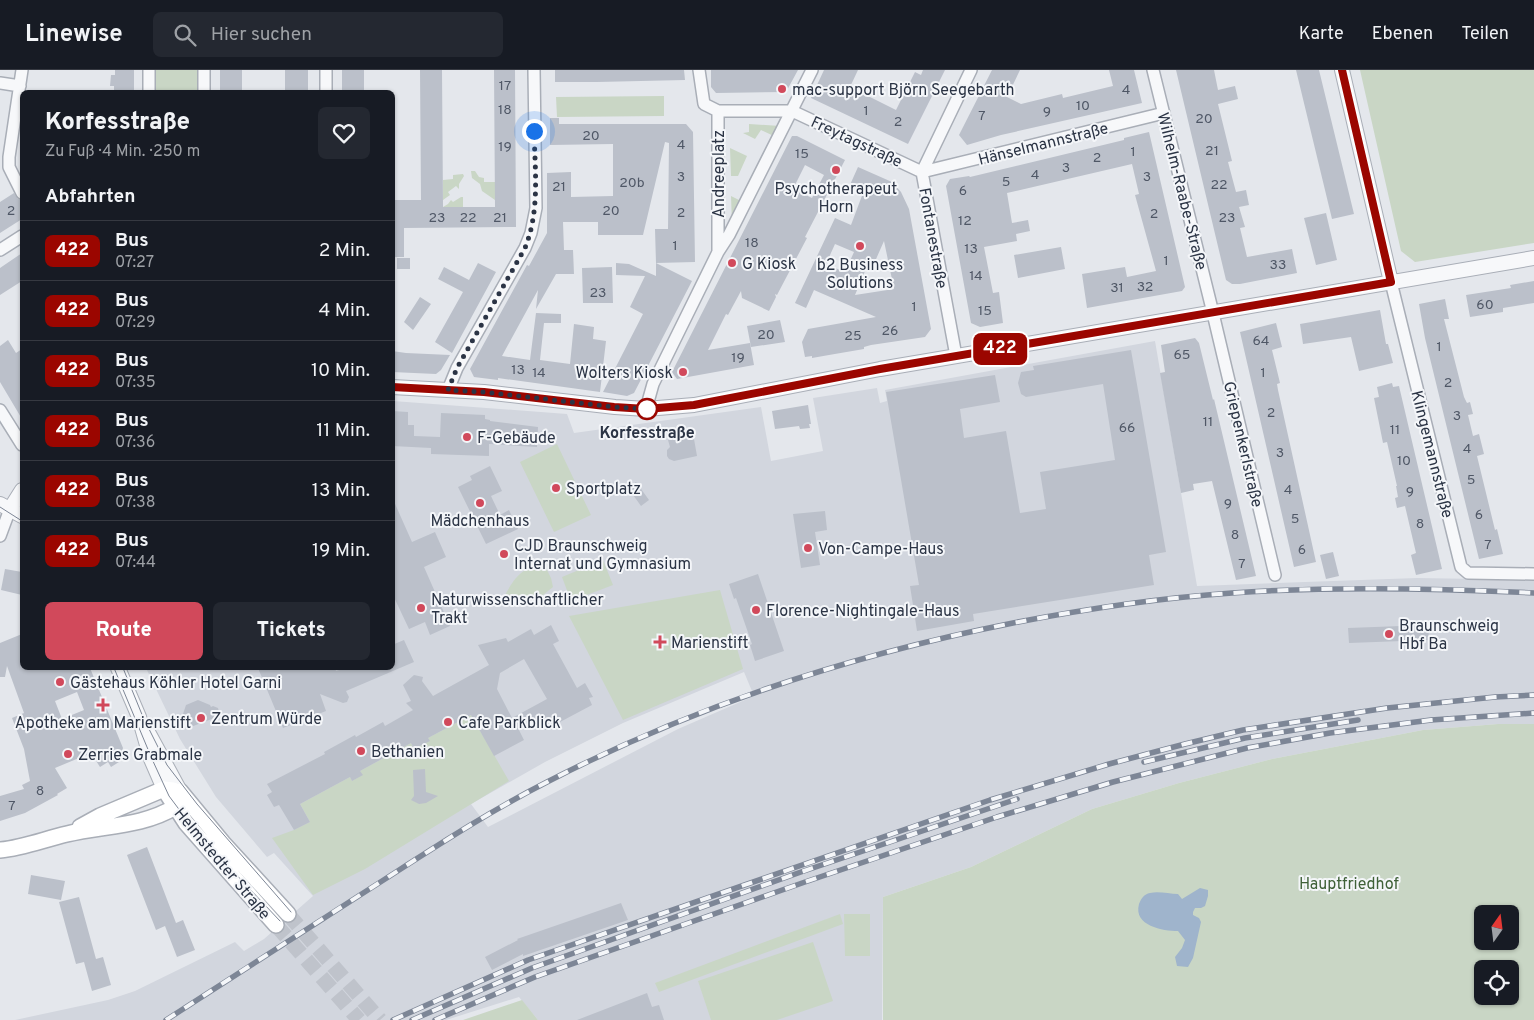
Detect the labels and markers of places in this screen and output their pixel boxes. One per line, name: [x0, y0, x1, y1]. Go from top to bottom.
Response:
place label: mac-support Björn Seegebarth: [792, 81, 1015, 101]
marker: mac-support Björn Seegebarth: [776, 83, 788, 95]
marker: Psychotherapeut Horn: [830, 164, 842, 176]
place label: Psychotherapeut Horn: [775, 180, 897, 218]
marker: b2 Business Solutions: [854, 240, 866, 252]
place label: G Kiosk: [742, 255, 796, 275]
place label: b2 Business Solutions: [817, 256, 903, 294]
marker: G Kiosk: [726, 257, 738, 269]
place label: Wolters Kiosk: [575, 364, 673, 384]
marker: Wolters Kiosk: [677, 366, 689, 378]
marker: Korfesstraße: [636, 398, 658, 420]
place label: Korfesstraße: [599, 424, 695, 444]
place label: F-Gebäude: [477, 429, 556, 449]
marker: F-Gebäude: [461, 431, 473, 443]
place label: Sportplatz: [566, 480, 641, 500]
marker: Sportplatz: [550, 482, 562, 494]
marker: Mädchenhaus: [474, 497, 486, 509]
place label: Mädchenhaus: [431, 512, 529, 532]
place label: CJD Braunschweig Internat und Gymnasium: [514, 537, 691, 575]
place label: Von-Campe-Haus: [818, 540, 944, 560]
marker: Von-Campe-Haus: [802, 542, 814, 554]
marker: CJD Braunschweig Internat und Gymnasium: [498, 548, 510, 560]
place label: Naturwissenschaftlicher Trakt: [431, 591, 604, 629]
marker: Naturwissenschaftlicher Trakt: [415, 602, 427, 614]
place label: Florence-Nightingale-Haus: [766, 602, 960, 622]
marker: Florence-Nightingale-Haus: [750, 604, 762, 616]
place label: Braunschweig Hbf Ba: [1399, 617, 1499, 655]
marker: Braunschweig Hbf Ba: [1383, 628, 1395, 640]
place label: Marienstift: [671, 634, 749, 654]
marker: Marienstift: [653, 635, 667, 649]
place label: Gästehaus Köhler Hotel Garni: [70, 674, 281, 694]
marker: Gästehaus Köhler Hotel Garni: [54, 676, 66, 688]
marker: Apotheke am Marienstift: [97, 699, 109, 711]
place label: Zentrum Würde: [211, 710, 322, 730]
marker: Zentrum Würde: [195, 712, 207, 724]
place label: Apotheke am Marienstift: [15, 714, 191, 734]
place label: Cafe Parkblick: [458, 714, 561, 734]
marker: Cafe Parkblick: [442, 716, 454, 728]
place label: Bethanien: [371, 743, 444, 763]
marker: Bethanien: [355, 745, 367, 757]
place label: Zerries Grabmale: [78, 746, 202, 766]
marker: Zerries Grabmale: [62, 748, 74, 760]

